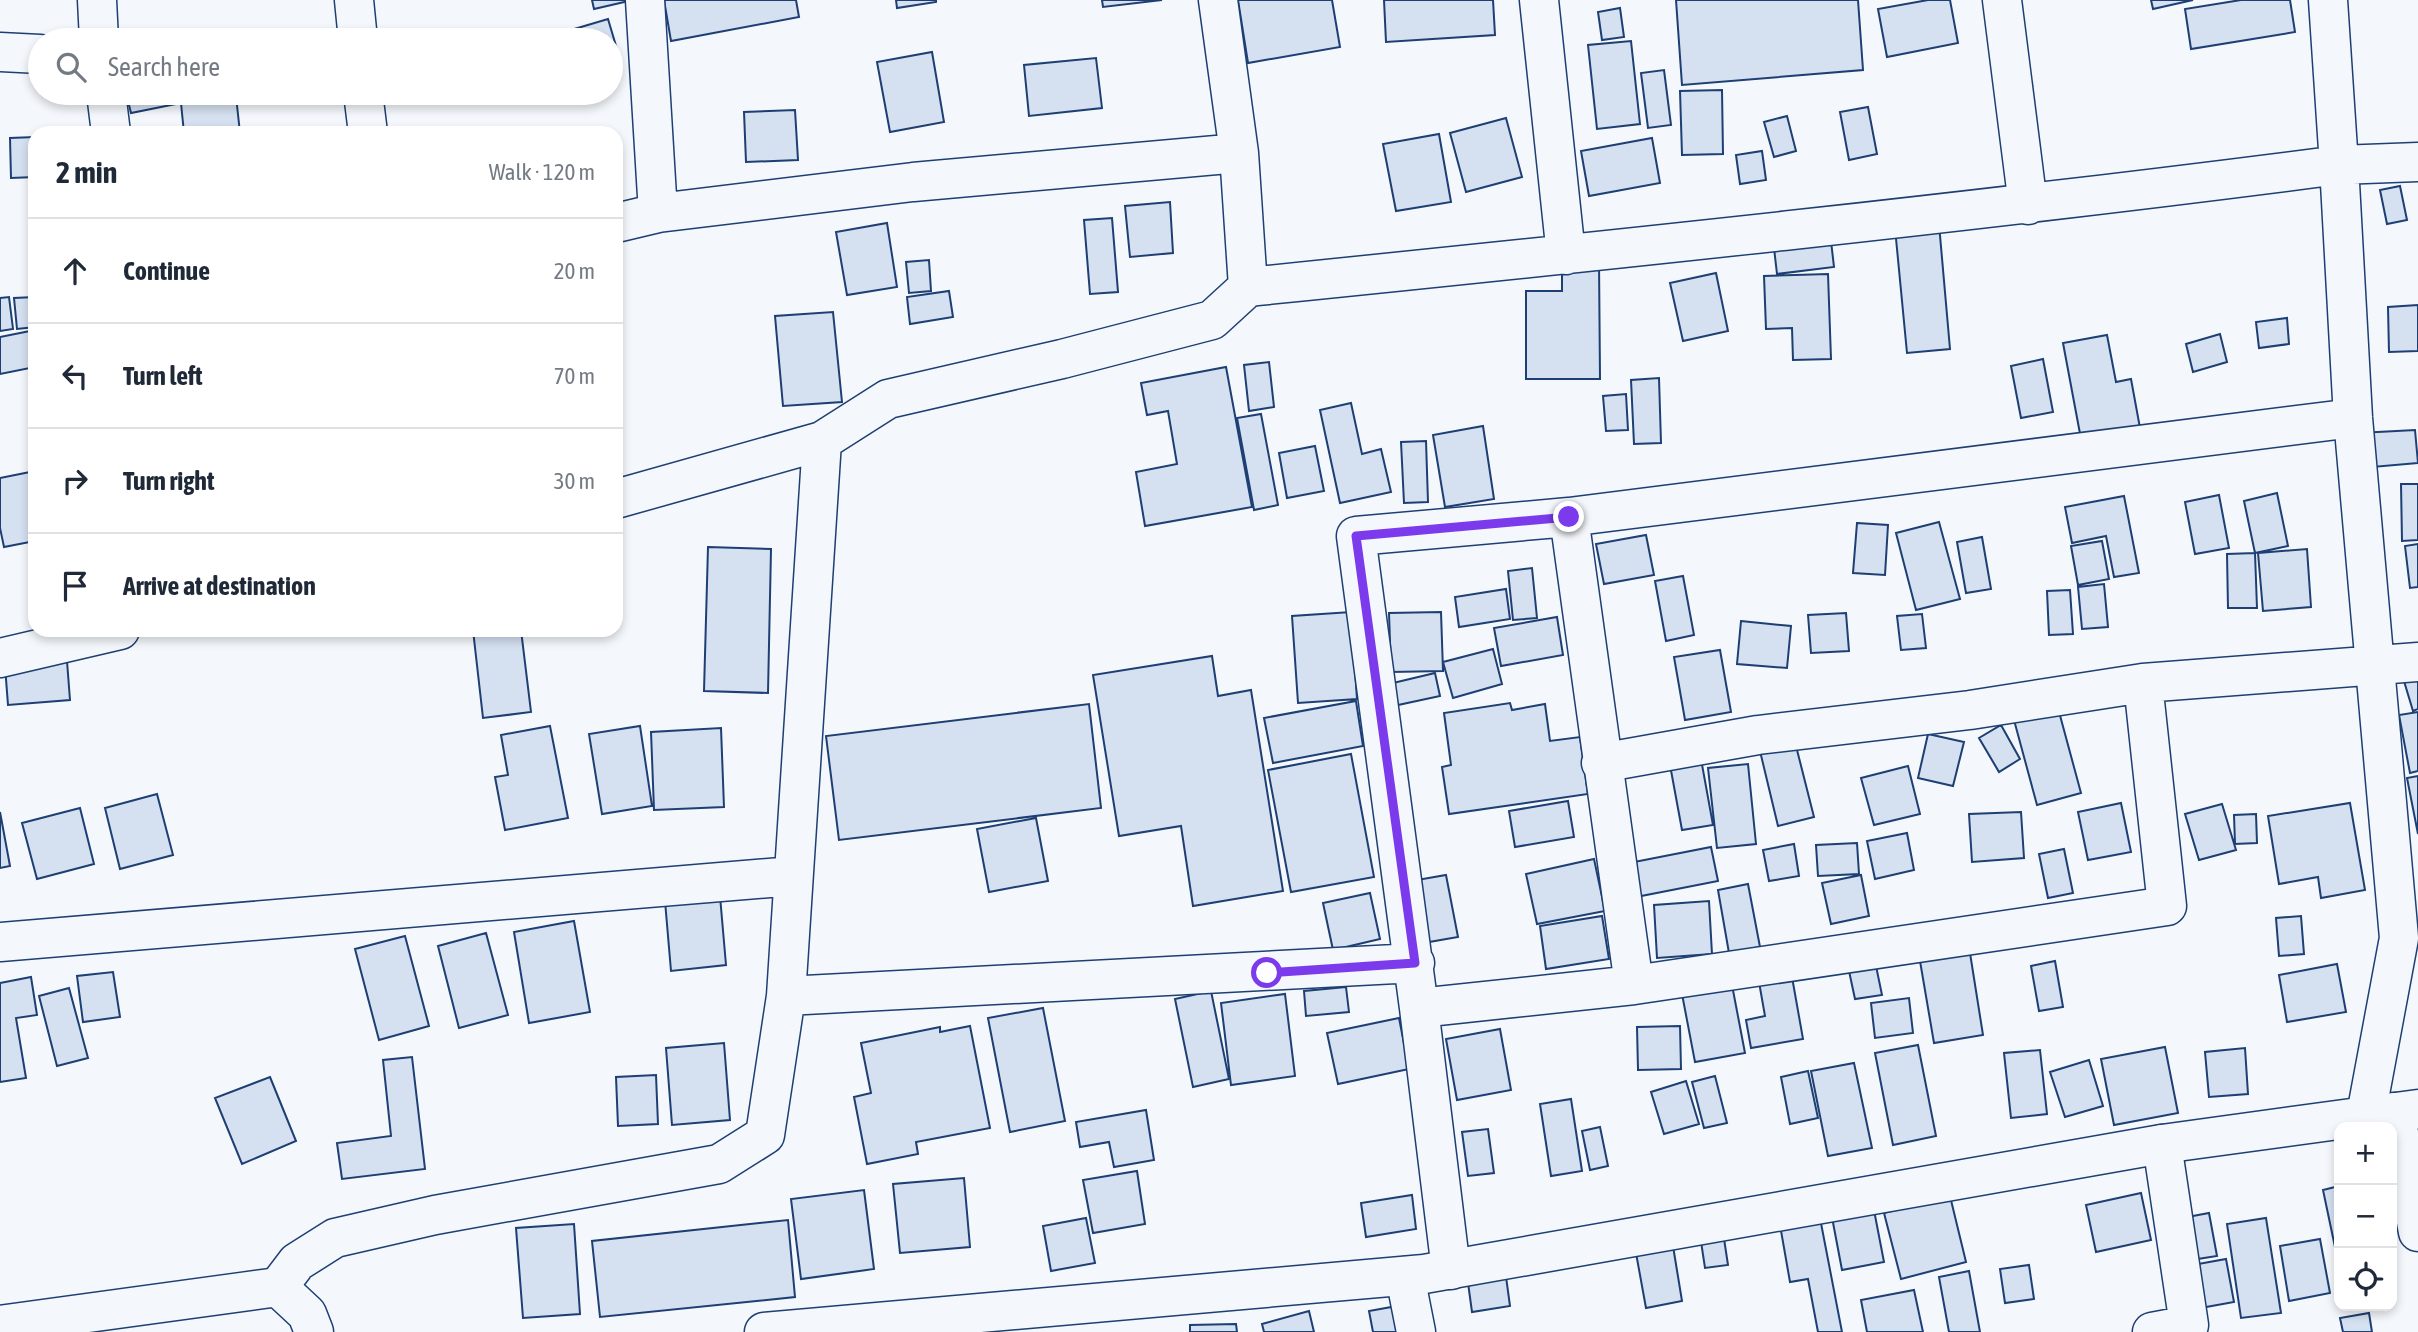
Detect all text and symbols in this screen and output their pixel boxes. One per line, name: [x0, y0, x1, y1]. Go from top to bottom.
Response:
search box: [28, 28, 623, 105]
icon: search: [52, 48, 90, 86]
text: Search here: [108, 52, 220, 82]
text: 2 min: [56, 155, 117, 189]
text: Walk · 120 m: [489, 159, 595, 185]
icon: ahead: [56, 252, 94, 290]
text: Continue: [123, 256, 210, 286]
text: 20 m: [554, 258, 595, 284]
icon: left: [56, 357, 94, 395]
text: Turn left: [123, 361, 203, 391]
text: 70 m: [554, 363, 595, 389]
icon: right: [56, 462, 94, 500]
text: Turn right: [123, 466, 214, 496]
text: 30 m: [554, 468, 595, 494]
route end: [1553, 501, 1584, 532]
icon: arrive: [56, 567, 94, 605]
text: Arrive at destination: [123, 571, 316, 601]
route start: [1251, 957, 1282, 988]
map controls: [2334, 1122, 2397, 1311]
button: +: [2334, 1122, 2397, 1185]
button: −: [2334, 1185, 2397, 1248]
button: locate: [2334, 1248, 2397, 1311]

